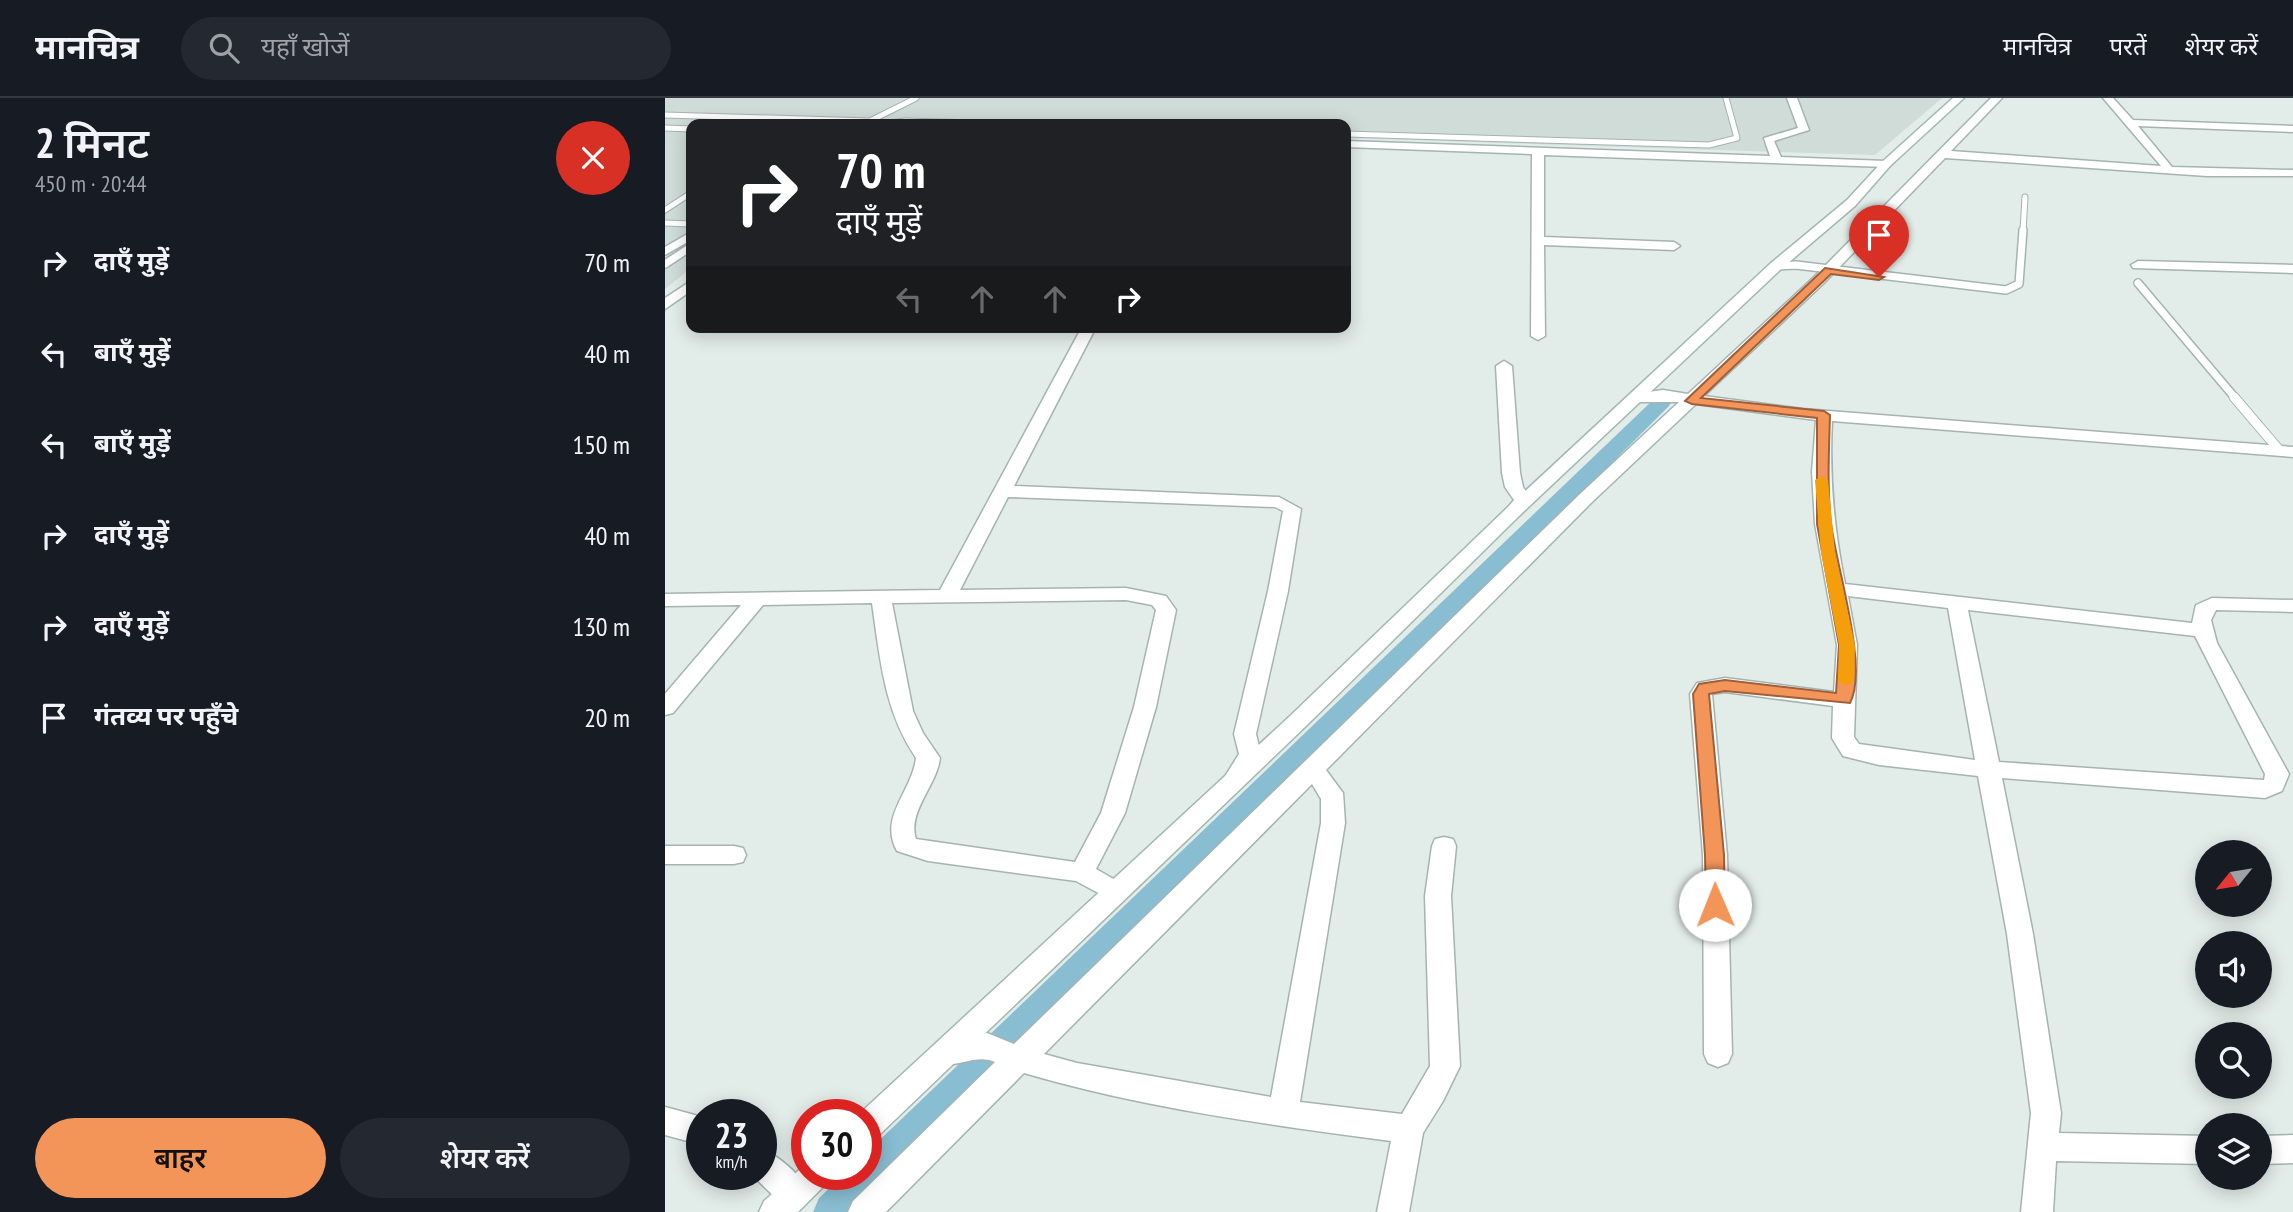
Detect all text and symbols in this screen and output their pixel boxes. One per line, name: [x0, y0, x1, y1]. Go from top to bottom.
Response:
search box: [181, 17, 671, 80]
text: मानचित्र: [35, 25, 139, 68]
icon: search: [205, 29, 243, 67]
text: यहाँ खोजें: [261, 30, 349, 63]
text: मानचित्र: [2003, 31, 2071, 62]
text: परतें: [2109, 31, 2147, 62]
text: शेयर करें: [2185, 31, 2258, 62]
text: 2 मिनट: [35, 115, 149, 170]
button: close: [556, 121, 630, 195]
text: 70 m: [836, 138, 925, 202]
icon: right: [721, 147, 812, 238]
text: 450 m · 20:44: [35, 169, 147, 198]
text: दाएँ मुड़ें: [836, 200, 922, 242]
pin: [1849, 205, 1909, 277]
icon: arrive: [1860, 216, 1898, 254]
icon: right: [35, 244, 73, 282]
text: दाएँ मुड़ें: [94, 244, 169, 277]
text: 70 m: [584, 246, 630, 279]
icon: left: [890, 280, 928, 318]
icon: ahead: [963, 280, 1001, 318]
icon: ahead: [1036, 280, 1074, 318]
icon: right: [1109, 280, 1147, 318]
icon: left: [35, 335, 73, 373]
text: बाएँ मुड़ें: [94, 335, 171, 368]
text: 40 m: [584, 337, 630, 370]
icon: left: [35, 426, 73, 464]
text: बाएँ मुड़ें: [94, 426, 171, 459]
text: 150 m: [572, 428, 630, 461]
icon: right: [35, 517, 73, 555]
text: दाएँ मुड़ें: [94, 517, 169, 550]
text: 40 m: [584, 519, 630, 552]
icon: right: [35, 608, 73, 646]
text: दाएँ मुड़ें: [94, 608, 169, 641]
text: 130 m: [572, 610, 630, 643]
icon: arrive: [35, 699, 73, 737]
text: गंतव्य पर पहुँचे: [94, 699, 238, 732]
text: 20 m: [584, 701, 630, 734]
north arrow: [2195, 840, 2271, 917]
map controls: [2195, 840, 2272, 1190]
position arrow: [1678, 868, 1752, 942]
button: sound: [2195, 931, 2272, 1008]
button: search: [2195, 1022, 2272, 1099]
speed limit sign: 30: [791, 1099, 882, 1190]
text: 23: [715, 1112, 748, 1158]
button: layers: [2195, 1113, 2272, 1190]
button: बाहर: [35, 1118, 326, 1198]
button: शेयर करें: [340, 1118, 630, 1198]
text: km/h: [716, 1150, 747, 1173]

